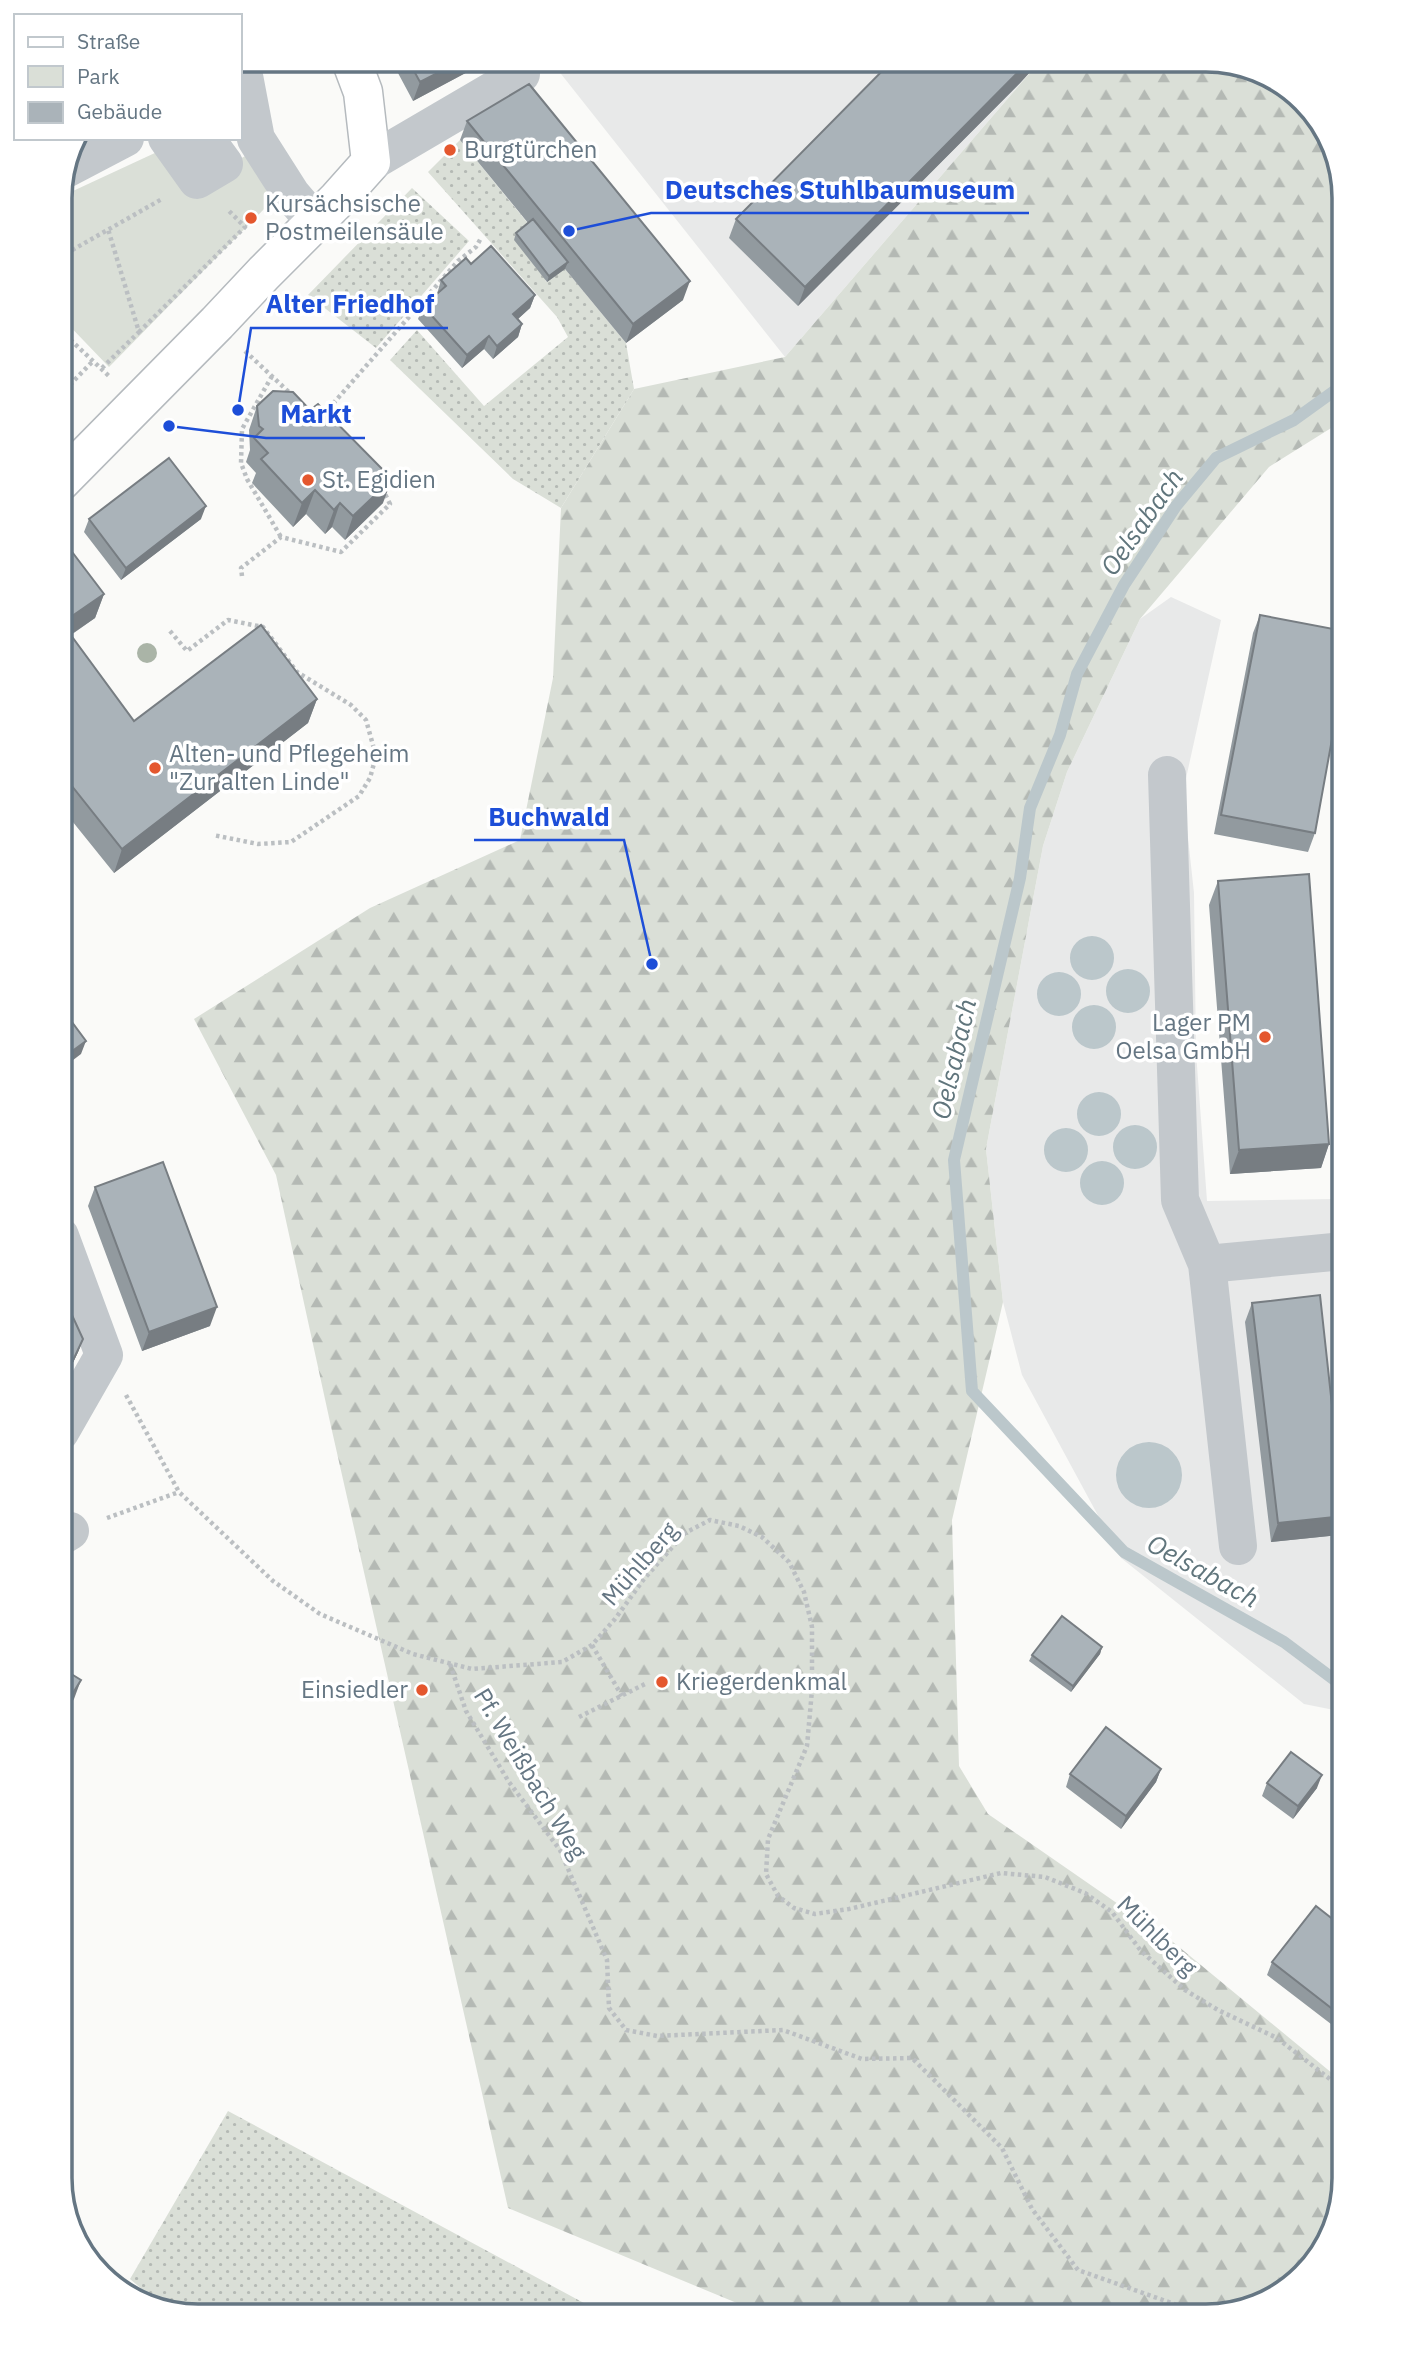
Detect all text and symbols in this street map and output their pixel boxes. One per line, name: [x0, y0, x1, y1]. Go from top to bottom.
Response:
legend: [14, 14, 242, 140]
text: Straße: [77, 27, 140, 55]
text: Park: [77, 62, 120, 90]
text: Gebäude: [77, 97, 162, 125]
place label: Burgtürchen: [464, 133, 598, 165]
marker: Burgtürchen: [442, 142, 458, 158]
callout: Deutsches Stuhlbaumuseum: [651, 166, 1029, 213]
text: Deutsches Stuhlbaumuseum: [665, 172, 1015, 206]
place label: Kursächsische Postmeilensäule: [265, 187, 444, 247]
marker: Kursächsische Postmeilensäule: [243, 210, 259, 226]
callout: Alter Friedhof: [251, 281, 448, 328]
text: Alter Friedhof: [266, 286, 435, 320]
callout: Markt: [266, 391, 365, 438]
text: Markt: [280, 396, 352, 430]
water label: Oelsabach: [1092, 461, 1190, 581]
place label: St. Egidien: [322, 463, 436, 495]
marker: St. Egidien: [300, 472, 316, 488]
place label: Alten- und Pflegeheim "Zur alten Linde": [169, 737, 410, 797]
marker: Alten- und Pflegeheim "Zur alten Linde": [147, 760, 163, 776]
callout: Buchwald: [474, 793, 624, 840]
text: Buchwald: [488, 799, 610, 833]
water label: Oelsabach: [923, 995, 983, 1122]
place label: Lager PM Oelsa GmbH: [1116, 1006, 1251, 1066]
marker: Lager PM Oelsa GmbH: [1257, 1029, 1273, 1045]
street label: Mühlberg: [594, 1514, 685, 1612]
water label: Oelsabach: [1142, 1526, 1265, 1615]
place label: Kriegerdenkmal: [676, 1665, 847, 1697]
place label: Einsiedler: [301, 1673, 408, 1705]
marker: Kriegerdenkmal: [654, 1674, 670, 1690]
marker: Einsiedler: [414, 1682, 430, 1698]
street label: Pf. Weißbach Weg: [467, 1682, 595, 1865]
street label: Mühlberg: [1111, 1888, 1205, 1983]

